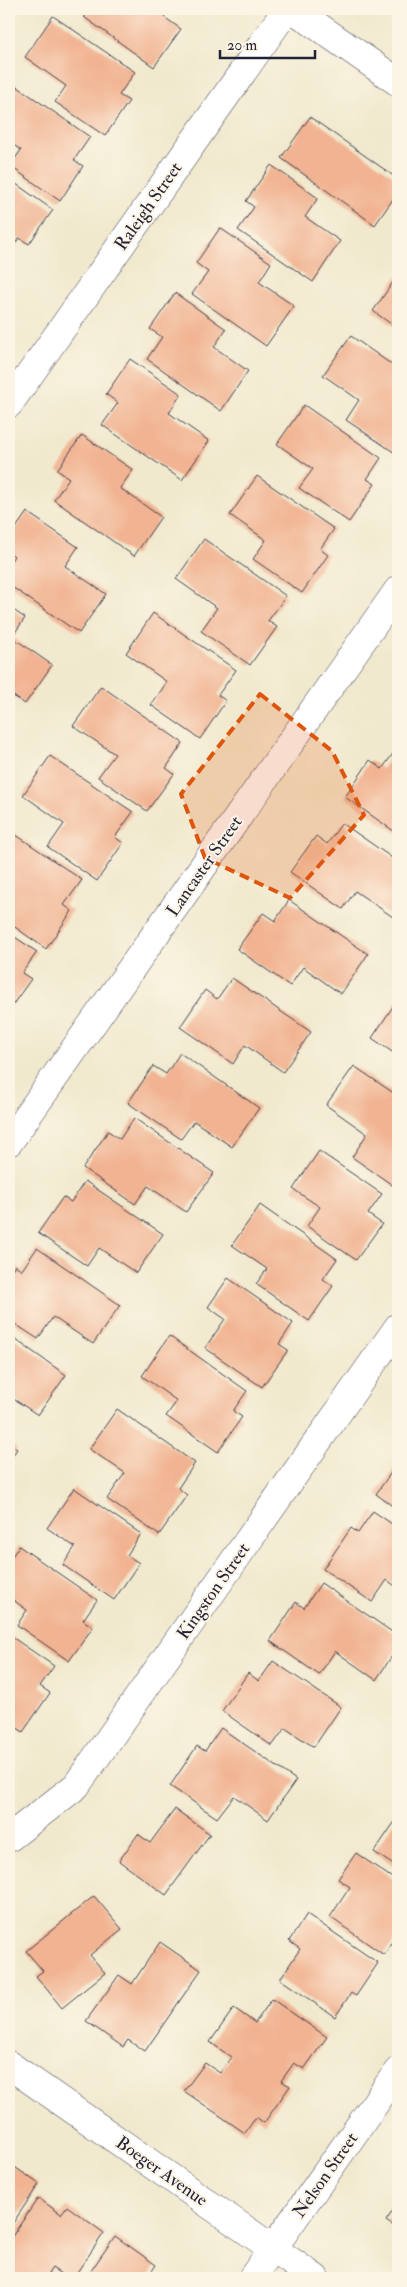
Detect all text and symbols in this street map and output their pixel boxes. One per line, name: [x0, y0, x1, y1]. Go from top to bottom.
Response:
scale bar: [220, 28, 314, 60]
text: 20 m: [227, 36, 257, 55]
street label: Raleigh Street: [110, 158, 187, 255]
street label: Lancaster Street: [161, 811, 248, 921]
street label: Kingston Street: [172, 1538, 255, 1644]
street label: Nelson Street: [288, 2128, 363, 2223]
street label: Boeger Avenue: [111, 2131, 213, 2212]

